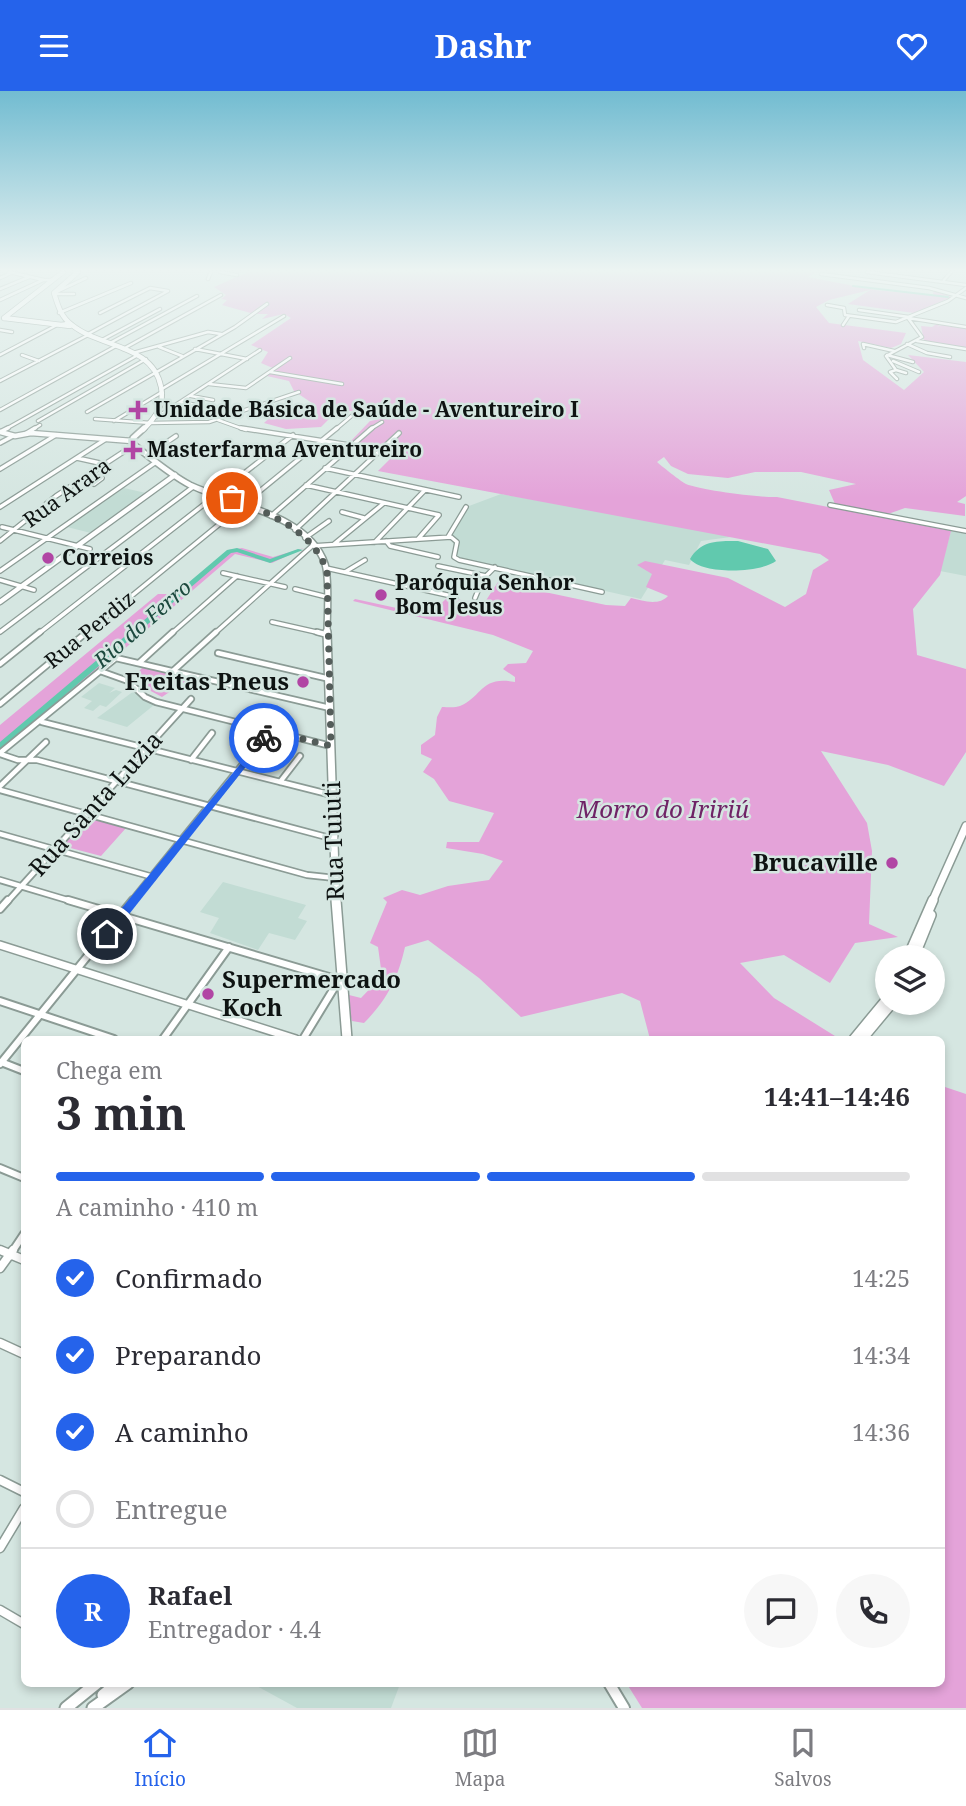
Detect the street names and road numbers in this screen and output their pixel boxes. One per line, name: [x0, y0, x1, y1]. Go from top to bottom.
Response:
street label: Rua Arara: [17, 451, 116, 533]
street label: Rua Perdiz: [38, 584, 140, 674]
street label: Rua Santa Luzia: [21, 723, 169, 883]
street label: Rua Tuiuti: [314, 780, 351, 901]

